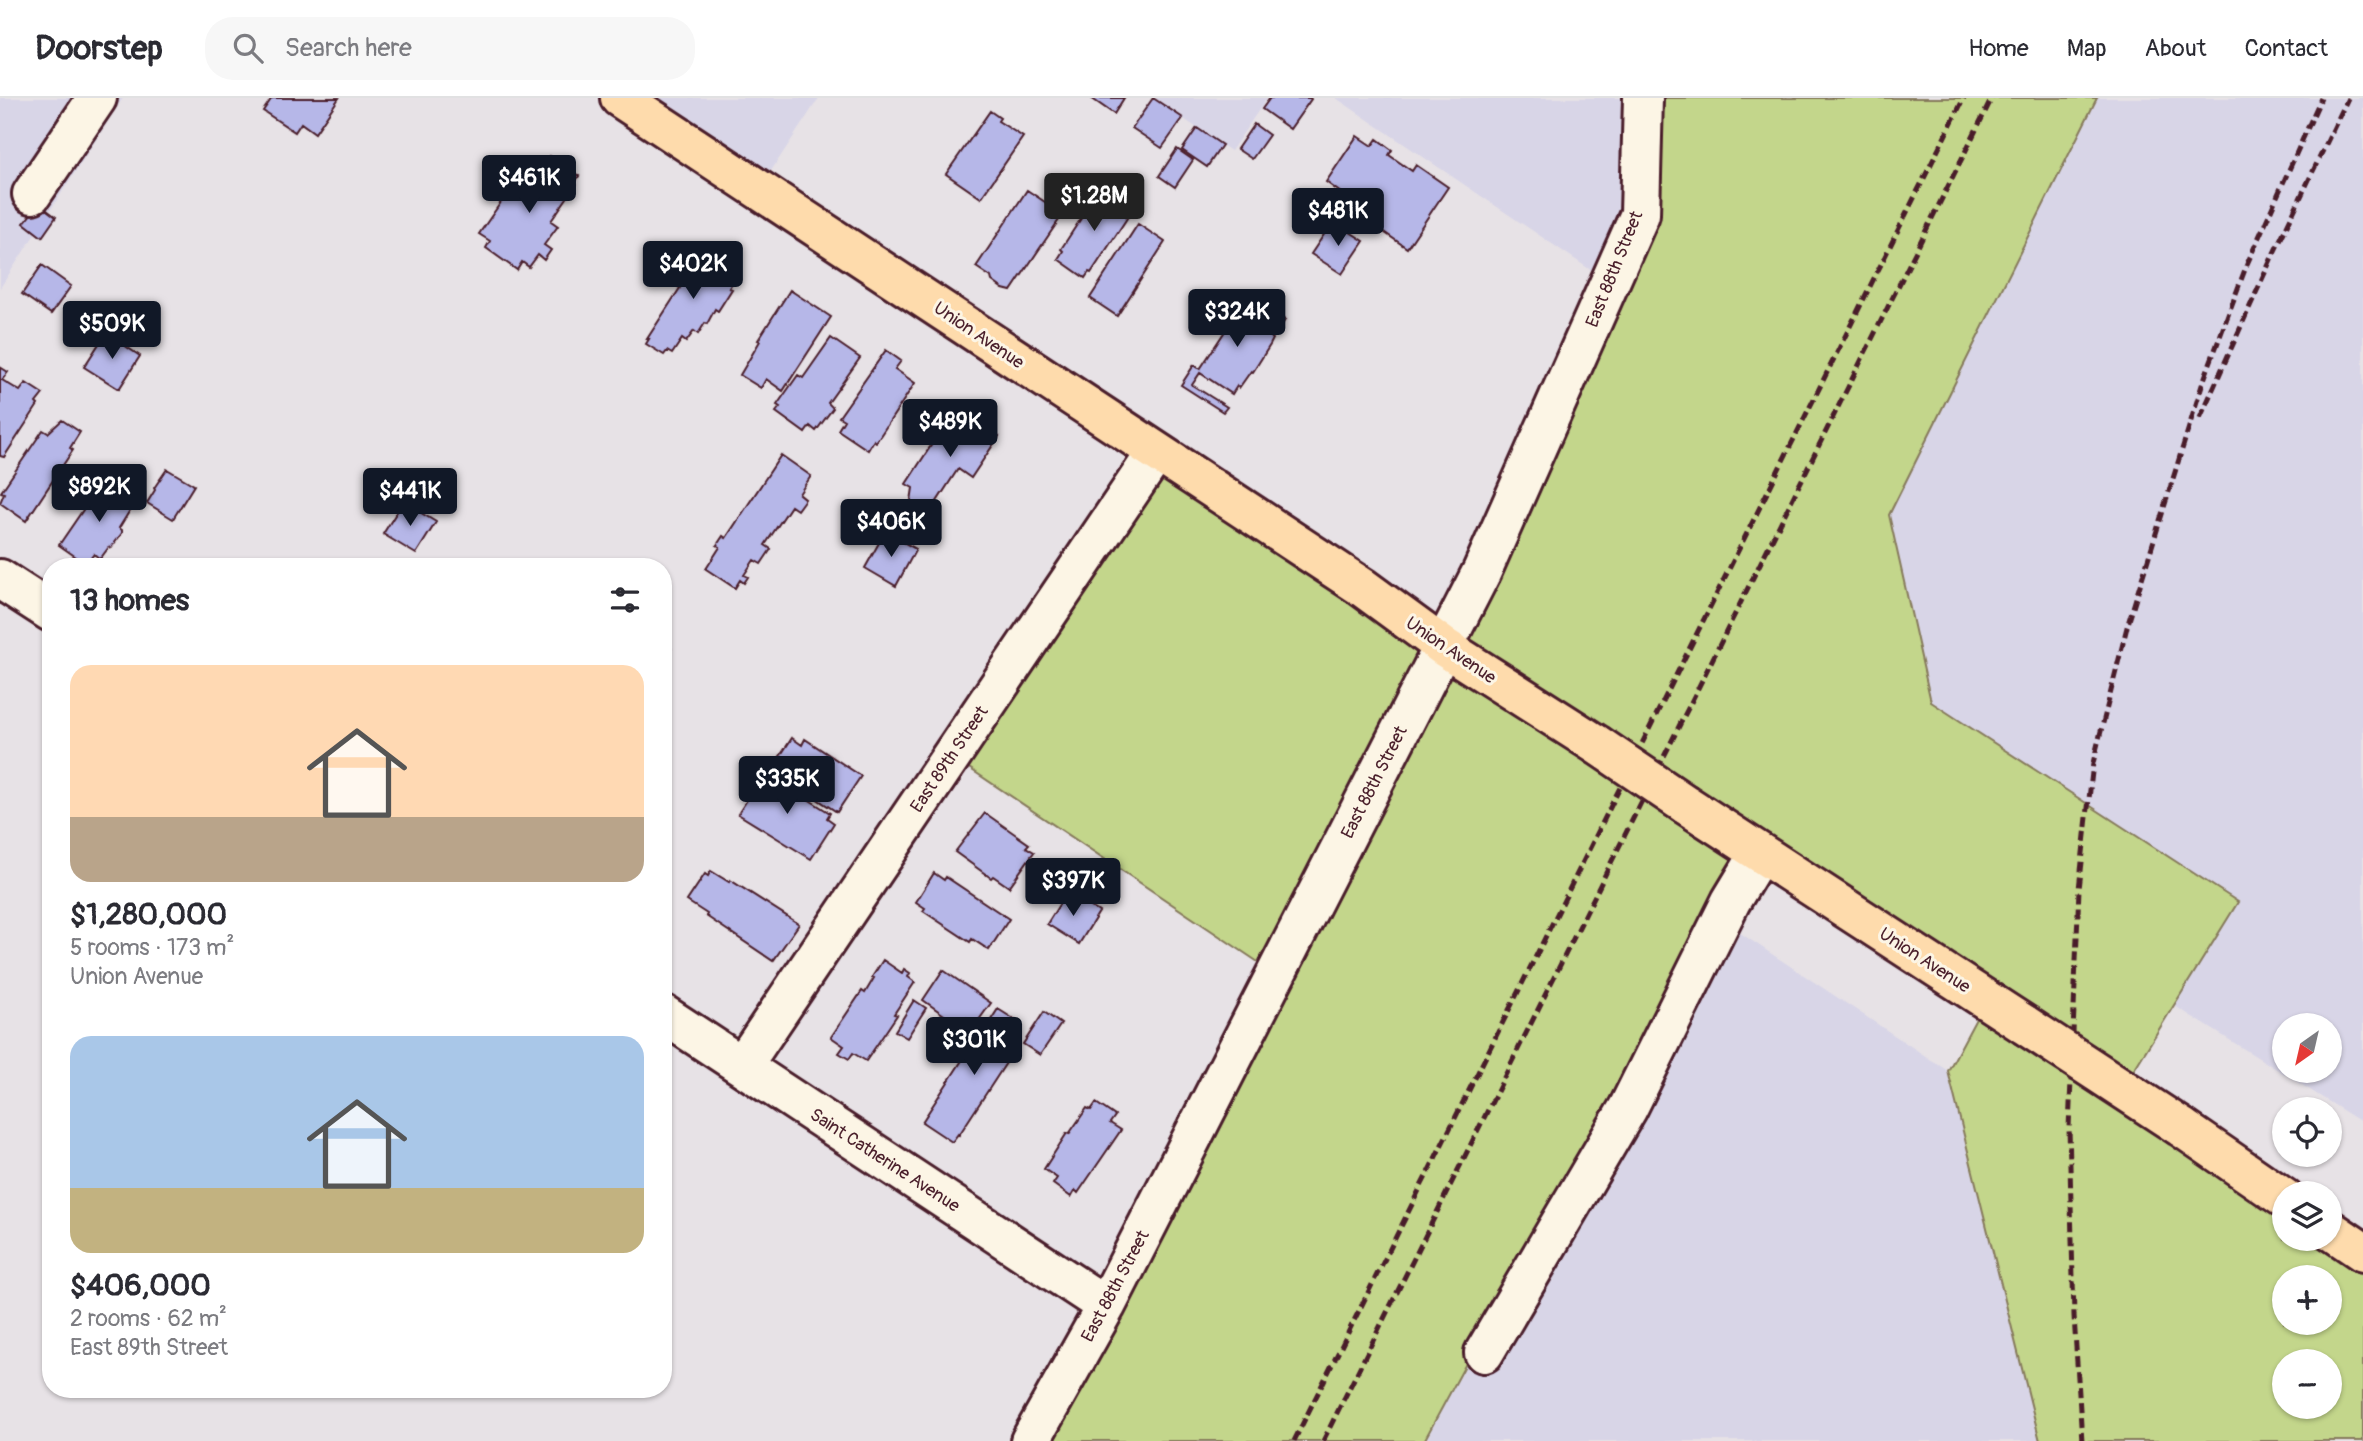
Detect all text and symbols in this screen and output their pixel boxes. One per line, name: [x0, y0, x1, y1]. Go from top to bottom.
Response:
search box: [205, 17, 695, 80]
text: Doorstep: [35, 28, 163, 69]
icon: search: [229, 29, 267, 67]
text: Search here: [285, 32, 412, 64]
text: Home: [1968, 34, 2029, 63]
text: Map: [2067, 34, 2107, 63]
text: About: [2145, 34, 2207, 63]
text: Contact: [2245, 34, 2328, 63]
pin: $461K: [480, 156, 578, 215]
text: $461K: [498, 163, 560, 192]
pin: $1.28M: [1037, 174, 1151, 233]
text: $1.28M: [1060, 181, 1128, 210]
pin: $481K: [1289, 188, 1387, 248]
text: $481K: [1308, 196, 1368, 225]
street label: East 88th Street: [1581, 207, 1649, 331]
pin: $402K: [644, 242, 742, 301]
text: $402K: [659, 249, 727, 278]
pin: $324K: [1188, 289, 1286, 349]
street label: Union Avenue: [929, 297, 1028, 374]
text: $324K: [1204, 297, 1270, 326]
pin: $509K: [63, 302, 161, 361]
text: $509K: [79, 309, 145, 338]
pin: $489K: [901, 400, 999, 459]
text: $489K: [918, 407, 982, 436]
pin: $892K: [50, 464, 148, 524]
pin: $441K: [361, 468, 459, 528]
text: $892K: [68, 472, 130, 501]
text: $441K: [379, 476, 441, 505]
pin: $406K: [842, 500, 940, 559]
text: $406K: [857, 507, 925, 536]
icon: filters: [606, 581, 644, 619]
text: 13 homes: [70, 582, 189, 619]
street label: Union Avenue: [1401, 612, 1500, 689]
street label: East 89th Street: [905, 701, 994, 817]
icon: home: [294, 710, 420, 836]
street label: East 88th Street: [1336, 721, 1413, 842]
pin: $335K: [738, 756, 836, 816]
text: $335K: [755, 764, 819, 793]
pin: $397K: [1024, 858, 1122, 918]
text: $397K: [1041, 866, 1105, 895]
text: $1,280,000: [70, 896, 227, 933]
street label: Union Avenue: [1875, 922, 1975, 999]
text: 5 rooms · 173 m²: [70, 933, 234, 962]
text: Union Avenue: [70, 962, 203, 991]
north arrow: [2272, 1013, 2342, 1083]
map controls: [2272, 1013, 2342, 1419]
pin: $301K: [925, 1018, 1023, 1077]
text: $301K: [942, 1025, 1006, 1054]
icon: home: [294, 1081, 420, 1207]
button: locate: [2272, 1097, 2342, 1167]
street label: Saint Catherine Avenue: [805, 1103, 964, 1218]
button: layers: [2272, 1181, 2342, 1251]
street label: East 88th Street: [1076, 1226, 1155, 1346]
button: +: [2272, 1265, 2342, 1335]
text: $406,000: [70, 1267, 211, 1304]
text: 2 rooms · 62 m²: [70, 1304, 227, 1333]
text: East 89th Street: [70, 1333, 228, 1362]
button: −: [2272, 1349, 2342, 1419]

